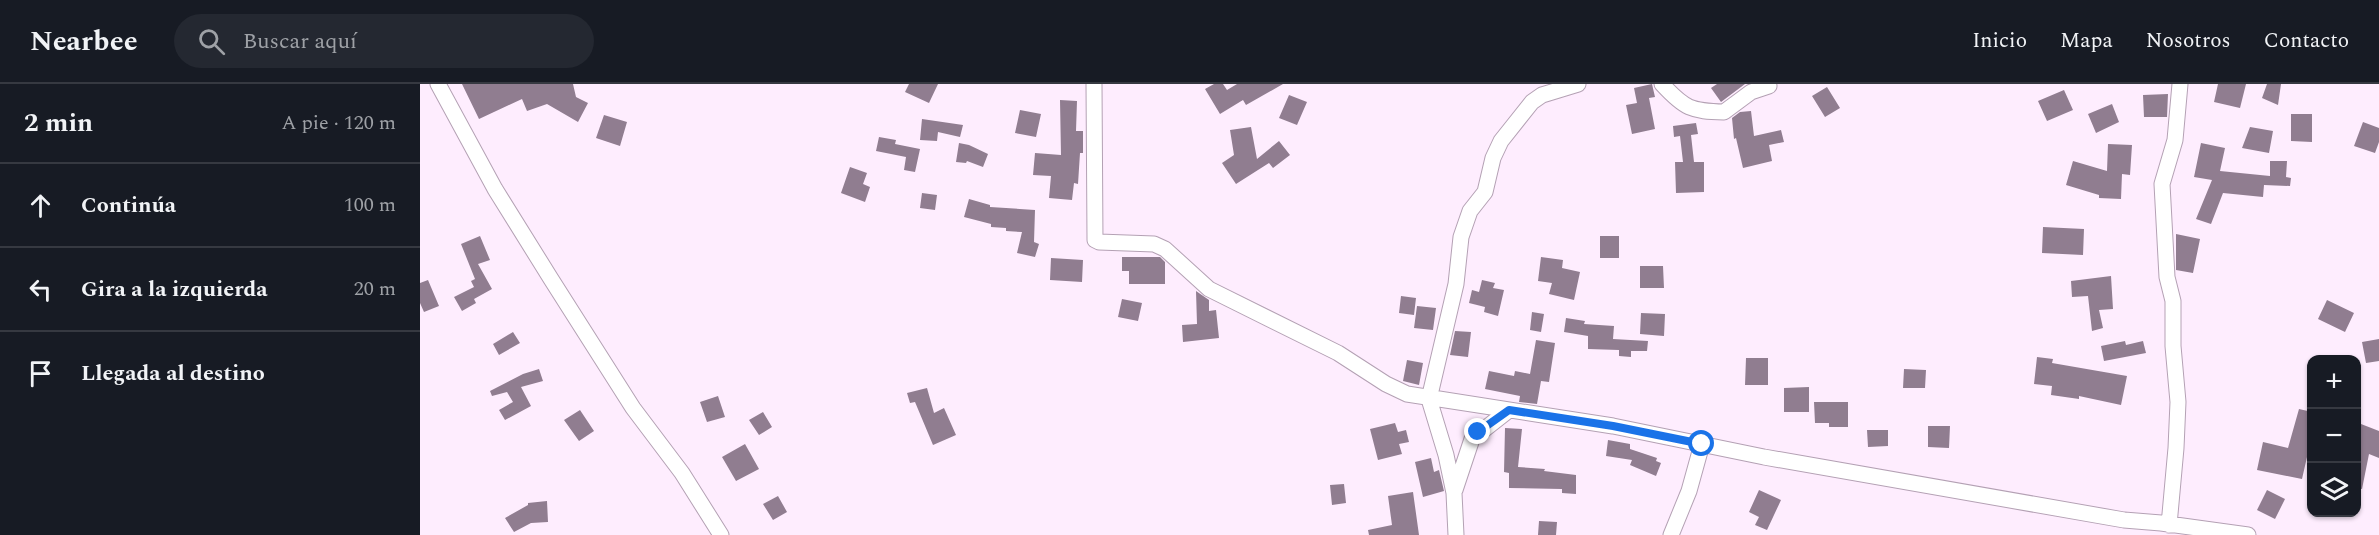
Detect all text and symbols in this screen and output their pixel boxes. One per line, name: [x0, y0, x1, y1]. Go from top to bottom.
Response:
search box: [174, 14, 594, 68]
text: Nearbee: [30, 20, 138, 63]
icon: search: [195, 25, 228, 58]
text: Buscar aquí: [243, 25, 357, 58]
text: Inicio: [1972, 25, 2027, 57]
text: Mapa: [2060, 25, 2113, 57]
text: Nosotros: [2146, 25, 2231, 57]
text: Contacto: [2264, 25, 2349, 57]
text: 2 min: [24, 103, 93, 143]
text: A pie · 120 m: [282, 108, 396, 138]
icon: ahead: [24, 189, 57, 222]
text: Continúa: [81, 189, 176, 222]
text: 100 m: [344, 190, 396, 220]
icon: left: [24, 273, 57, 306]
text: Gira a la izquierda: [81, 273, 268, 306]
text: 20 m: [354, 274, 396, 304]
map controls: [2307, 355, 2361, 517]
button: +: [2307, 355, 2361, 409]
icon: arrive: [24, 357, 57, 390]
text: Llegada al destino: [81, 357, 265, 390]
button: −: [2307, 409, 2361, 463]
route end: [1464, 418, 1490, 444]
route start: [1688, 430, 1714, 456]
button: layers: [2307, 463, 2361, 517]

